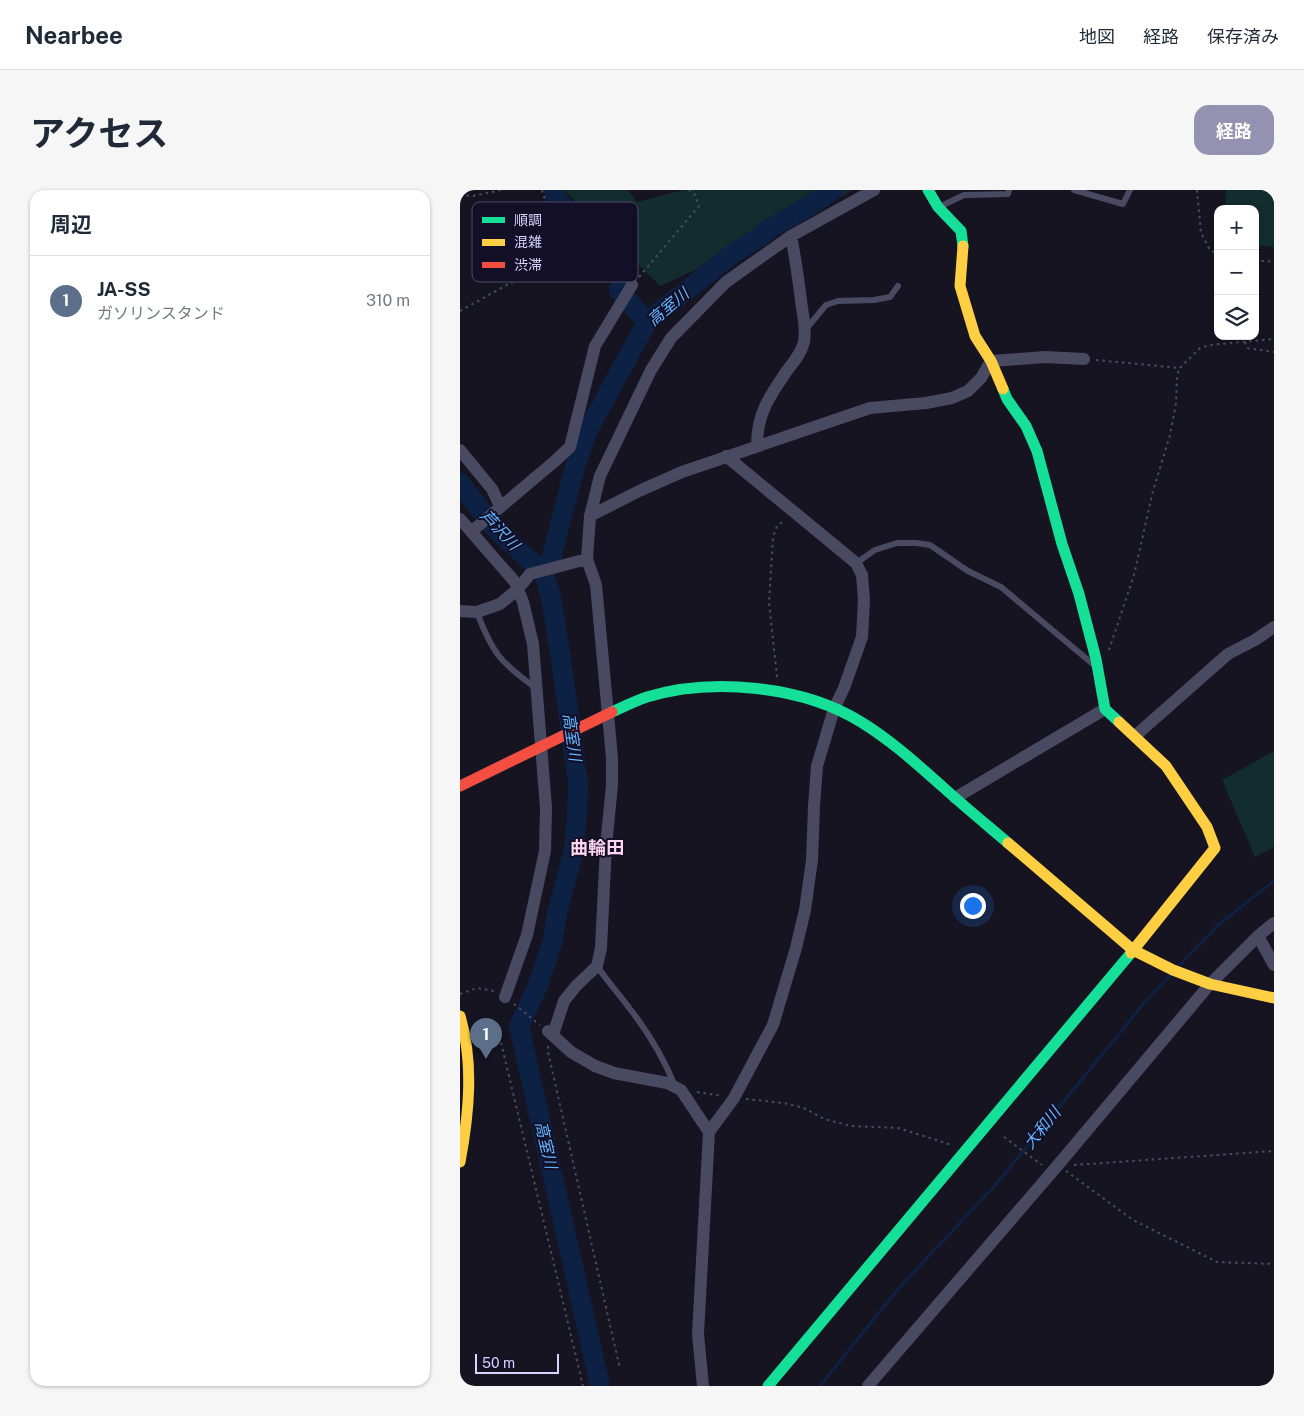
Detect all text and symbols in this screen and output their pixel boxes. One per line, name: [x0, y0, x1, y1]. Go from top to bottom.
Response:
text: Nearbee: [25, 21, 123, 49]
text: 地図: [1079, 26, 1115, 47]
text: 経路: [1143, 26, 1179, 47]
text: 保存済み: [1207, 26, 1279, 47]
button: 経路: [1194, 105, 1274, 155]
text: アクセス: [30, 113, 168, 154]
legend: [472, 202, 638, 282]
map controls: [1214, 205, 1259, 340]
button: +: [1214, 205, 1259, 250]
text: 周辺: [50, 212, 92, 237]
text: 順調: [514, 212, 542, 228]
text: 混雑: [514, 234, 542, 250]
button: −: [1214, 250, 1259, 295]
text: 渋滞: [514, 257, 542, 273]
text: JA-SS: [97, 278, 151, 300]
water label: 高室川: [644, 283, 694, 330]
text: 1: [63, 291, 69, 310]
text: 310 m: [366, 291, 410, 310]
button: layers: [1214, 295, 1259, 340]
text: ガソリンスタンド: [97, 304, 225, 323]
water label: 芦沢川: [477, 506, 525, 555]
water label: 高室川: [559, 712, 585, 764]
district label: 曲輪田: [570, 837, 624, 858]
your location: [960, 893, 986, 919]
pin: 1: [470, 1018, 502, 1059]
water label: 大和川: [1020, 1102, 1066, 1153]
water label: 高室川: [531, 1119, 561, 1172]
scale bar: [475, 1351, 559, 1374]
text: 50 m: [482, 1355, 515, 1371]

